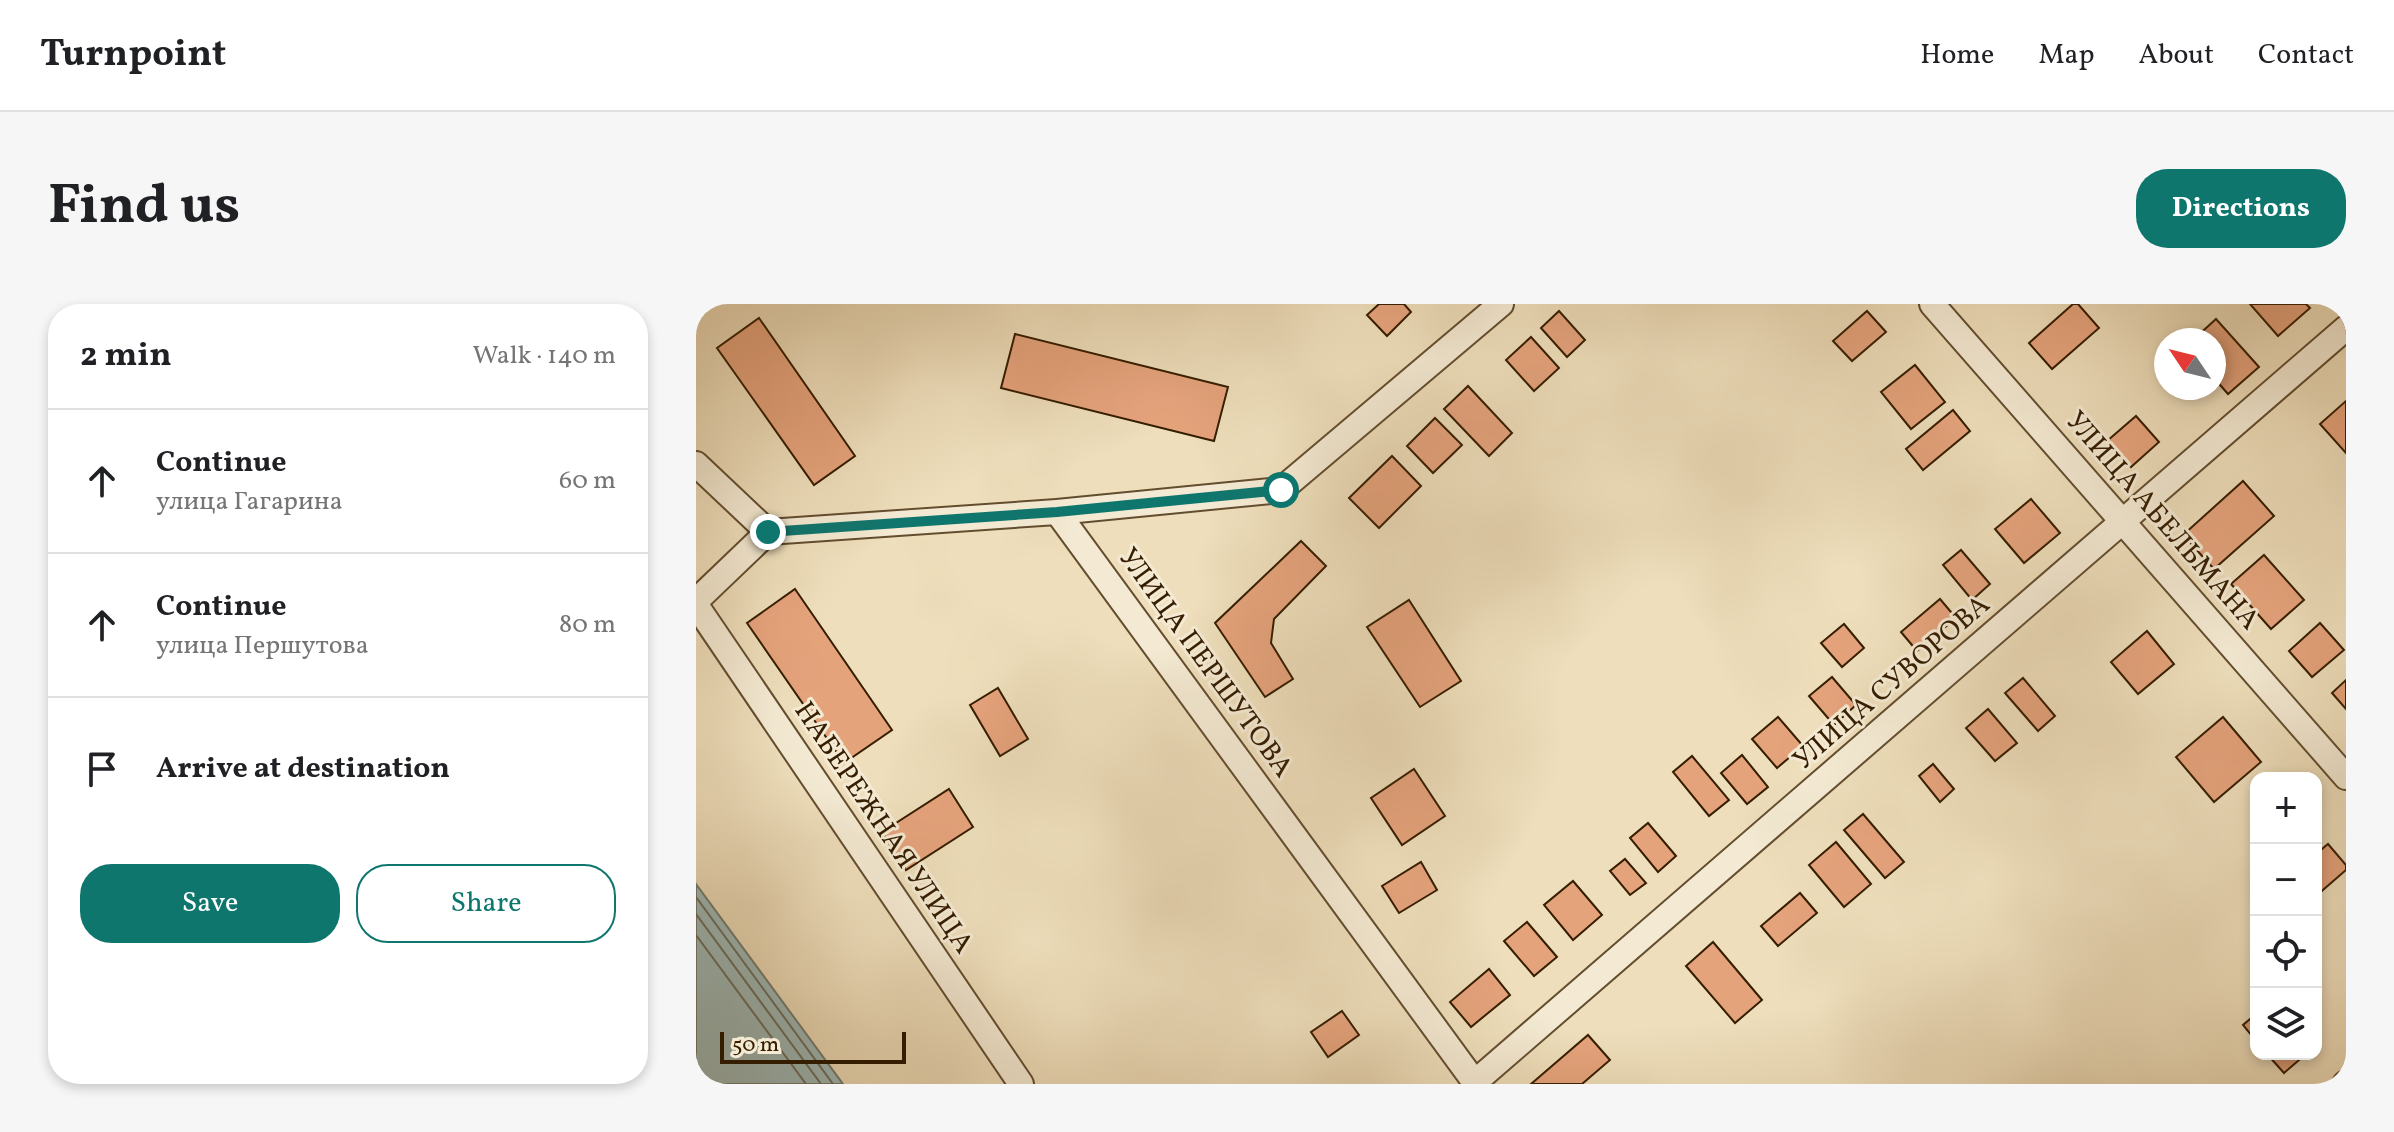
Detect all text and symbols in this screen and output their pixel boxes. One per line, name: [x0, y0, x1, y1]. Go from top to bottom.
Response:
text: Turnpoint: [40, 29, 226, 82]
text: Home: [1920, 36, 1994, 75]
text: Map: [2038, 36, 2094, 75]
text: About: [2138, 36, 2214, 75]
text: Contact: [2258, 36, 2354, 75]
text: Find us: [48, 169, 240, 247]
button: Directions: [2136, 169, 2346, 248]
north arrow: [2154, 328, 2226, 400]
text: 2 min: [80, 333, 172, 380]
text: Walk · 140 m: [472, 338, 616, 374]
street label: УЛИЦА АБЕЛЬМАНА: [2056, 403, 2268, 639]
text: Continue: [156, 442, 287, 484]
icon: ahead: [80, 459, 124, 503]
text: 60 m: [559, 463, 616, 499]
route start: [1263, 472, 1299, 508]
text: улица Гагарина: [156, 484, 343, 520]
route end: [750, 514, 786, 550]
street label: УЛИЦА ПЕРШУТОВА: [1108, 540, 1302, 786]
text: Continue: [156, 586, 287, 628]
street label: УЛИЦА СУВОРОВА: [1785, 586, 1999, 780]
icon: ahead: [80, 603, 124, 647]
text: 80 m: [559, 607, 616, 643]
text: улица Першутова: [156, 628, 369, 664]
street label: НАБЕРЕЖНАЯ УЛИЦА: [784, 694, 982, 962]
icon: arrive: [80, 747, 124, 791]
text: Arrive at destination: [156, 748, 450, 790]
map controls: [2250, 772, 2322, 1060]
button: +: [2250, 772, 2322, 844]
button: −: [2250, 844, 2322, 916]
button: Save: [80, 864, 340, 943]
button: Share: [356, 864, 616, 943]
button: locate: [2250, 916, 2322, 988]
button: layers: [2250, 988, 2322, 1060]
scale bar: [720, 1028, 906, 1064]
text: 50 m: [732, 1030, 779, 1061]

